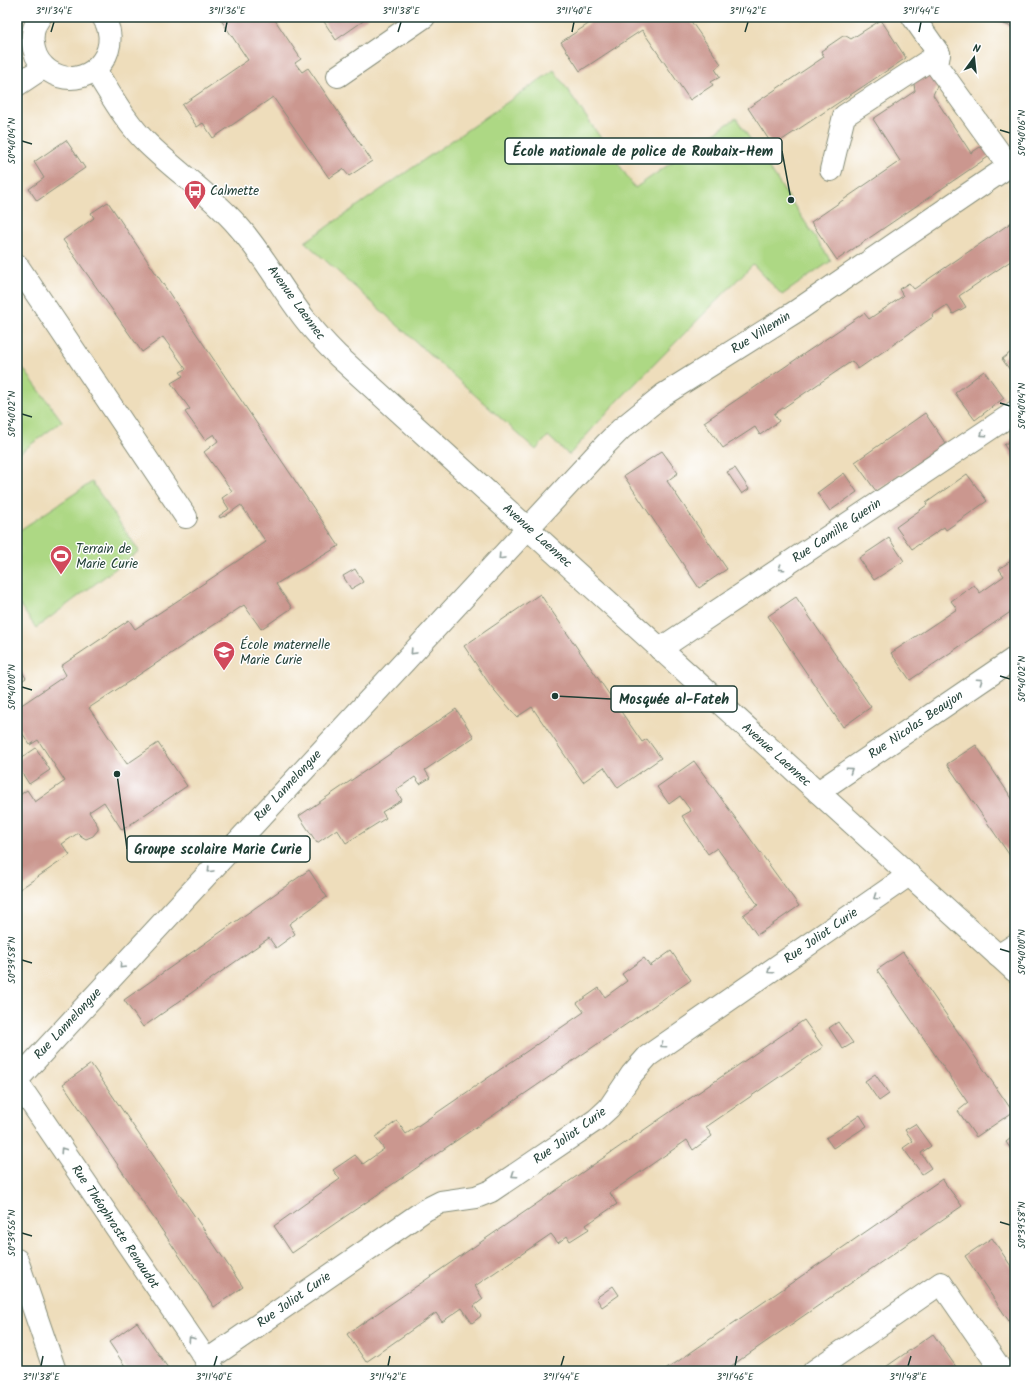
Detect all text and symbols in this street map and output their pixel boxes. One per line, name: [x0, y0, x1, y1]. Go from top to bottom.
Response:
text: 3°11'34"E: [35, 3, 74, 19]
text: 3°11'36"E: [208, 3, 247, 19]
text: 3°11'38"E: [382, 3, 421, 19]
text: 3°11'40"E: [556, 3, 593, 19]
text: 3°11'42"E: [729, 3, 768, 19]
text: 3°11'44"E: [902, 3, 941, 19]
north arrow: [954, 38, 994, 78]
text: N: [971, 40, 982, 59]
text: 50°40'06"N: [1014, 110, 1030, 156]
text: 50°40'04"N: [4, 118, 20, 164]
callout: École nationale de police de Roubaix-Hem: [505, 138, 782, 164]
text: École nationale de police de Roubaix-Hem: [513, 141, 774, 163]
bus stop icon: Calmette: [182, 178, 208, 211]
place label: Calmette: [210, 181, 259, 202]
street label: Avenue Laennec: [262, 261, 330, 345]
street label: Rue Villemin: [727, 306, 795, 360]
text: 50°40'04"N: [1014, 383, 1030, 429]
text: 50°40'02"N: [4, 390, 20, 437]
one-way arrow: [980, 429, 987, 436]
street label: Rue Camille Guerin: [788, 493, 886, 569]
street label: Avenue Laennec: [497, 499, 577, 573]
place label: Terrain de Marie Curie: [76, 539, 138, 575]
sports icon: Terrain de Marie Curie: [48, 543, 74, 576]
one-way arrow: [499, 552, 506, 560]
one-way arrow: [778, 563, 785, 571]
place label: École maternelle Marie Curie: [240, 635, 330, 671]
school or university icon: École maternelle Marie Curie: [211, 639, 237, 672]
one-way arrow: [411, 647, 418, 655]
text: 50°40'02"N: [1014, 655, 1030, 702]
text: 50°40'00"N: [4, 664, 20, 710]
one-way arrow: [976, 679, 983, 686]
street label: Rue Nicolas Beaujon: [864, 685, 968, 765]
callout: Mosquée al-Fateh: [611, 686, 737, 712]
text: Mosquée al-Fateh: [619, 689, 729, 711]
street label: Avenue Laennec: [736, 718, 816, 792]
street label: Rue Lannelongue: [249, 745, 327, 827]
one-way arrow: [846, 767, 853, 775]
callout: Groupe scolaire Marie Curie: [127, 836, 310, 862]
text: Groupe scolaire Marie Curie: [134, 839, 302, 861]
one-way arrow: [208, 866, 215, 873]
one-way arrow: [874, 892, 881, 899]
street label: Rue Joliot Curie: [780, 902, 863, 969]
text: 50°40'00"N: [1014, 929, 1030, 975]
text: 50°39'58"N: [4, 936, 20, 984]
one-way arrow: [119, 961, 127, 969]
one-way arrow: [767, 966, 774, 973]
street label: Rue Lannelongue: [29, 983, 107, 1065]
one-way arrow: [660, 1040, 667, 1047]
street label: Rue Joliot Curie: [529, 1102, 611, 1170]
one-way arrow: [61, 1148, 68, 1155]
street label: Rue Théophraste Renaudot: [66, 1161, 165, 1294]
one-way arrow: [511, 1170, 518, 1178]
text: 50°39'58"N: [1014, 1201, 1030, 1249]
text: 50°39'56"N: [4, 1209, 20, 1256]
street label: Rue Joliot Curie: [253, 1266, 336, 1333]
one-way arrow: [189, 1336, 196, 1343]
text: 3°11'38"E: [22, 1369, 61, 1385]
text: 3°11'40"E: [196, 1369, 233, 1385]
text: 3°11'42"E: [369, 1369, 408, 1385]
text: 3°11'44"E: [542, 1369, 581, 1385]
text: 3°11'46"E: [716, 1369, 755, 1385]
text: 3°11'48"E: [889, 1369, 928, 1385]

